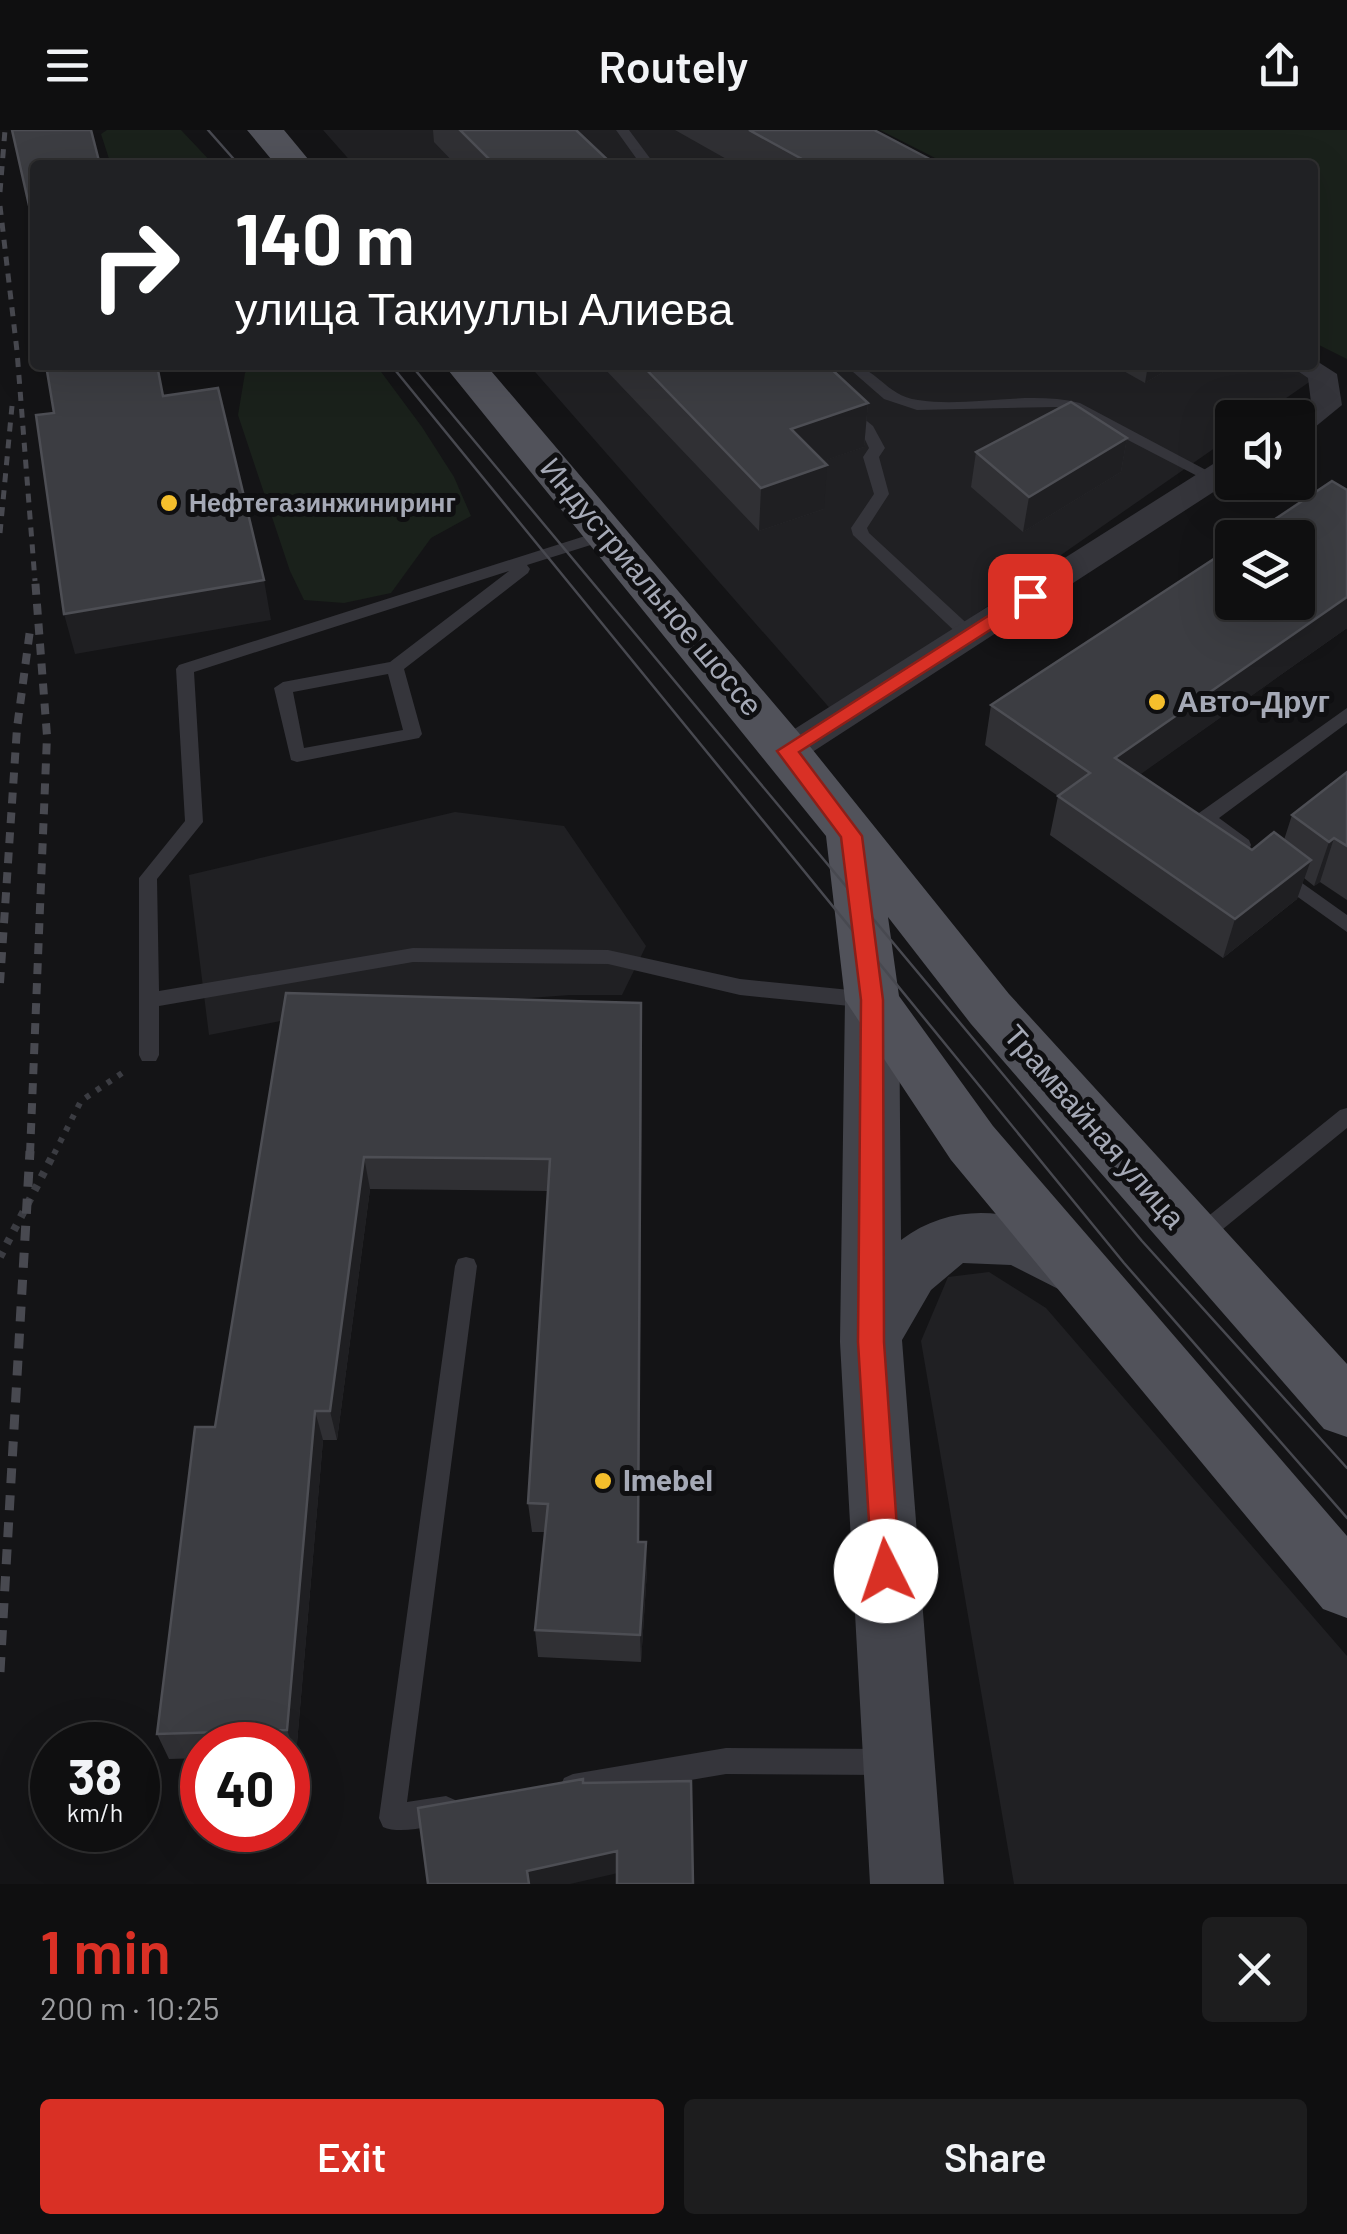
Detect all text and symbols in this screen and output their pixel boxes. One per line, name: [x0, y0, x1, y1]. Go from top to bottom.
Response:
icon: menu: [40, 38, 95, 93]
text: Routely: [598, 38, 749, 92]
icon: share: [1252, 38, 1307, 93]
text: 140 m: [235, 195, 414, 279]
icon: right: [70, 200, 200, 330]
text: улица Такиуллы Алиева: [235, 280, 733, 334]
map controls: [1215, 400, 1315, 620]
button: sound: [1215, 400, 1315, 500]
street label: Индустриальное шоссе: [534, 449, 771, 722]
place label: Нефтегазинжиниринг: [189, 487, 456, 517]
marker: Нефтегазинжиниринг: [158, 492, 180, 514]
button: layers: [1215, 520, 1315, 620]
pin: [988, 554, 1073, 639]
icon: arrive: [1003, 569, 1058, 624]
place label: Авто-Друг: [1177, 682, 1330, 718]
marker: Авто-Друг: [1146, 691, 1168, 713]
street label: Трамвайная улица: [997, 1017, 1194, 1235]
place label: Imebel: [623, 1461, 713, 1497]
marker: Imebel: [592, 1470, 614, 1492]
position arrow: [834, 1519, 938, 1623]
speed limit sign: 40: [180, 1722, 310, 1852]
text: 38: [68, 1745, 122, 1805]
text: km/h: [67, 1797, 123, 1827]
text: 1 min: [40, 1914, 171, 1986]
button: close: [1202, 1917, 1307, 2022]
text: 200 m · 10:25: [40, 1988, 219, 2026]
button: Exit: [40, 2099, 664, 2214]
button: Share: [684, 2099, 1307, 2214]

